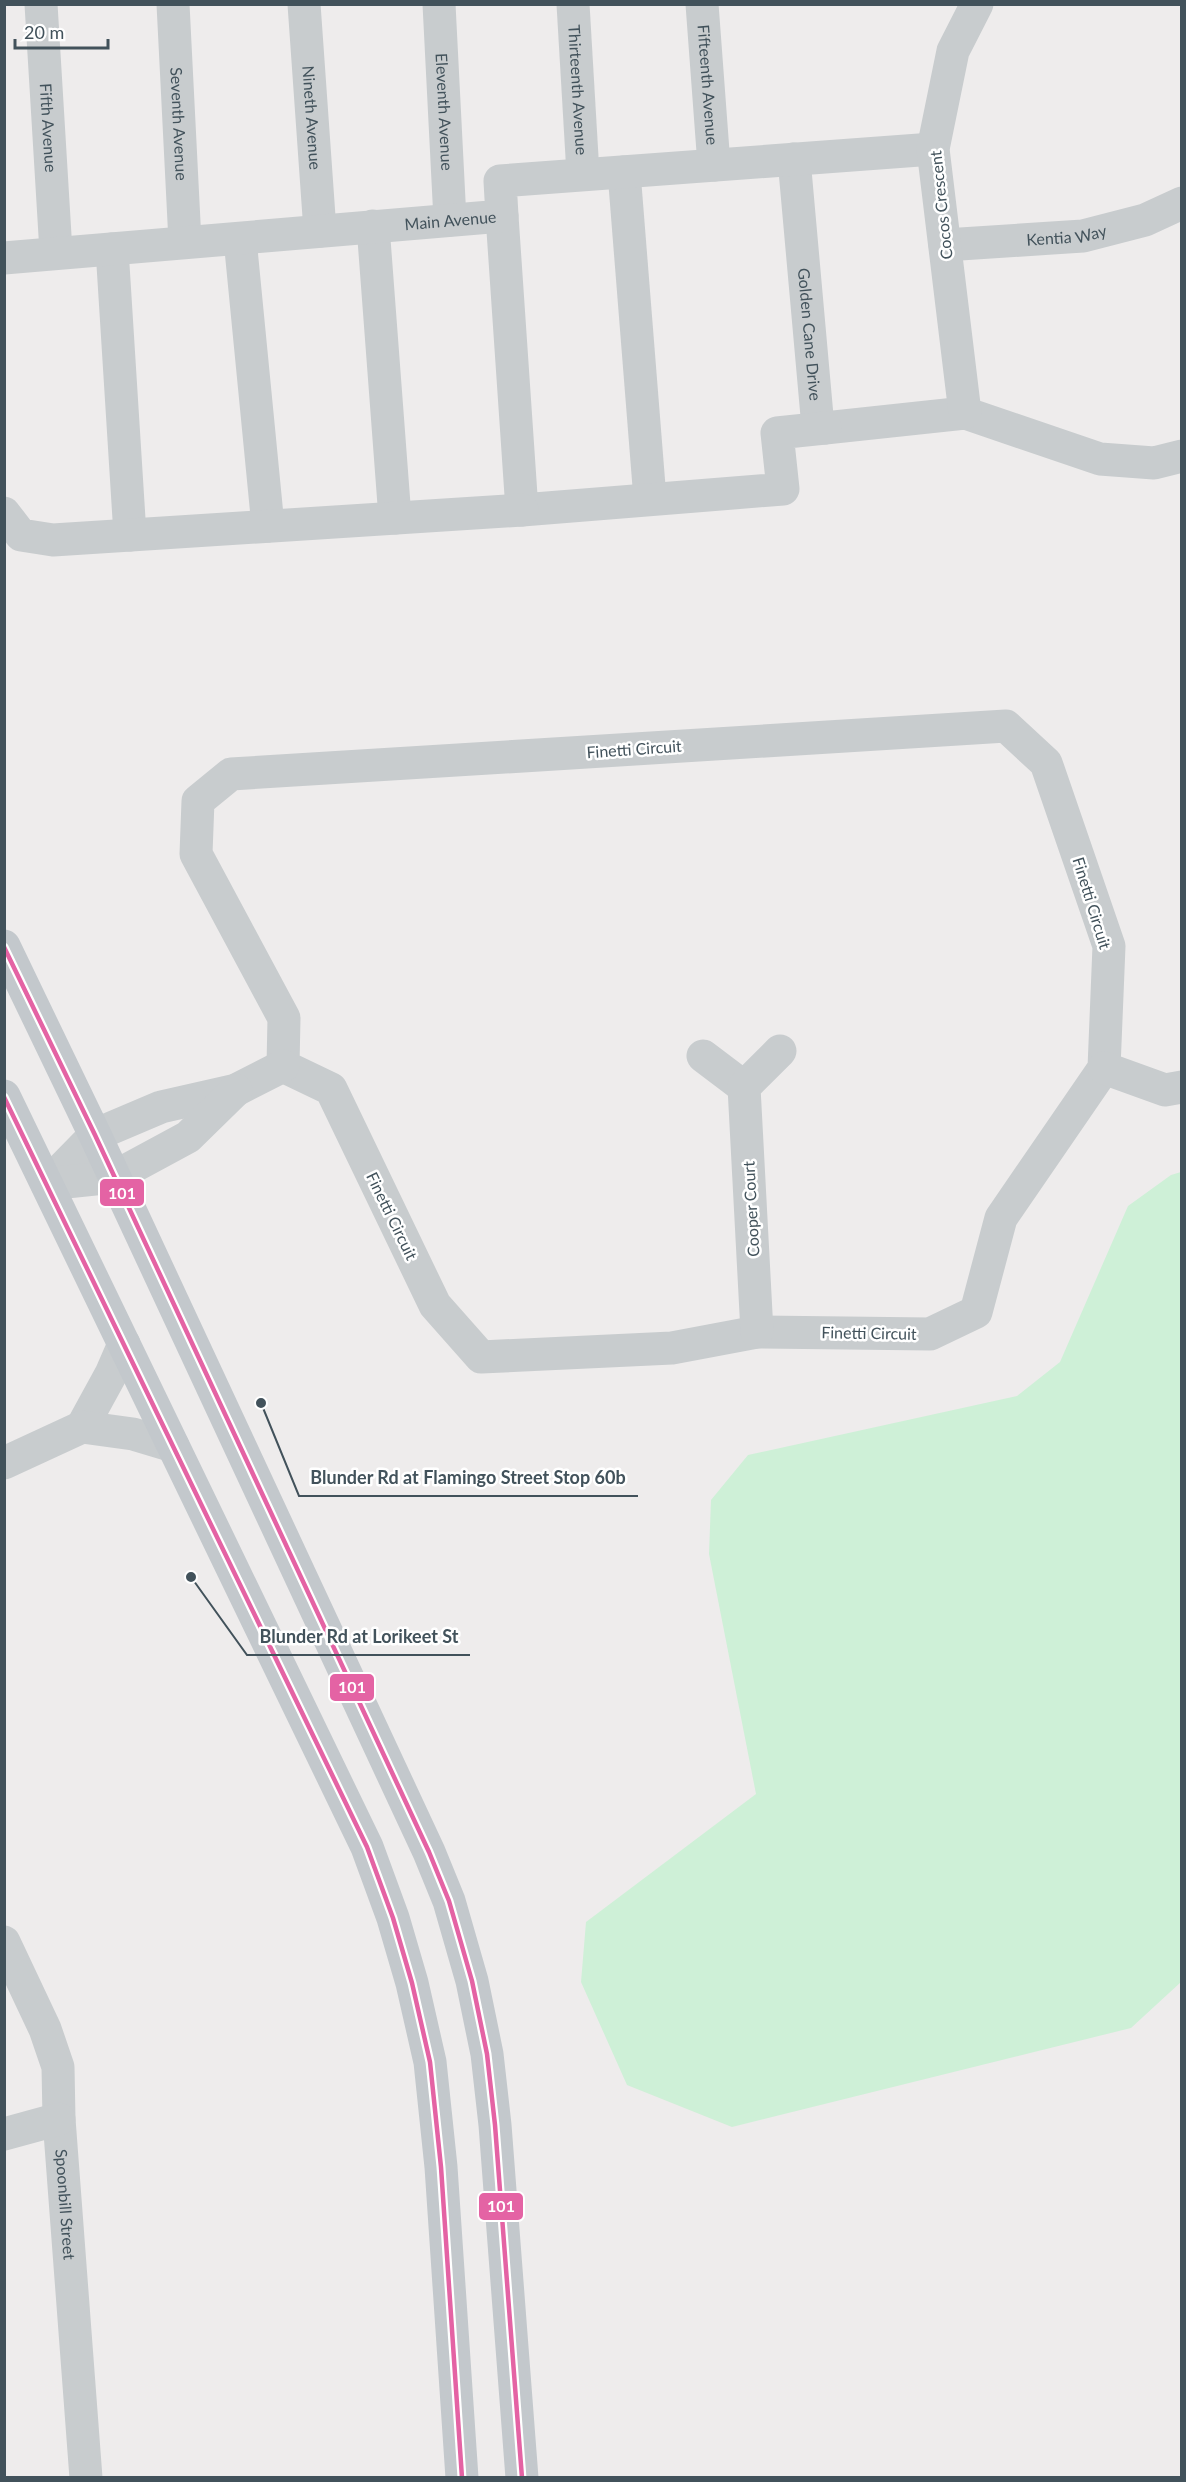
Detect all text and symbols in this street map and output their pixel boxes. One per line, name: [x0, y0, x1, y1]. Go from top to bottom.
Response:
scale bar: [15, 12, 108, 50]
text: 20 m: [24, 21, 64, 43]
street label: Thirteenth Avenue: [565, 24, 592, 156]
street label: Fifteenth Avenue: [695, 24, 722, 146]
street label: Eleventh Avenue: [433, 53, 457, 171]
street label: Nineth Avenue: [299, 65, 326, 171]
street label: Seventh Avenue: [167, 67, 192, 181]
street label: Fifth Avenue: [37, 83, 61, 173]
street label: Cocos Crescent: [925, 149, 956, 260]
street label: Main Avenue: [404, 207, 497, 233]
street label: Kentia Way: [1026, 220, 1109, 249]
street label: Golden Cane Drive: [795, 267, 826, 401]
street label: Finetti Circuit: [586, 736, 682, 761]
street label: Finetti Circuit: [1069, 854, 1116, 951]
street label: Cooper Court: [738, 1160, 762, 1257]
street label: Finetti Circuit: [363, 1169, 422, 1263]
line badge: 101: [99, 1178, 145, 1207]
text: 101: [108, 1183, 136, 1202]
street label: Finetti Circuit: [821, 1322, 917, 1343]
callout: Blunder Rd at Flamingo Street Stop 60b: [299, 1460, 638, 1496]
text: Blunder Rd at Flamingo Street Stop 60b: [310, 1466, 626, 1488]
callout: Blunder Rd at Lorikeet St: [247, 1619, 470, 1655]
text: Blunder Rd at Lorikeet St: [260, 1625, 459, 1647]
line badge: 101: [329, 1673, 375, 1702]
text: 101: [338, 1677, 366, 1696]
street label: Spoonbill Street: [52, 2148, 80, 2261]
line badge: 101: [478, 2192, 524, 2221]
text: 101: [487, 2196, 515, 2215]

